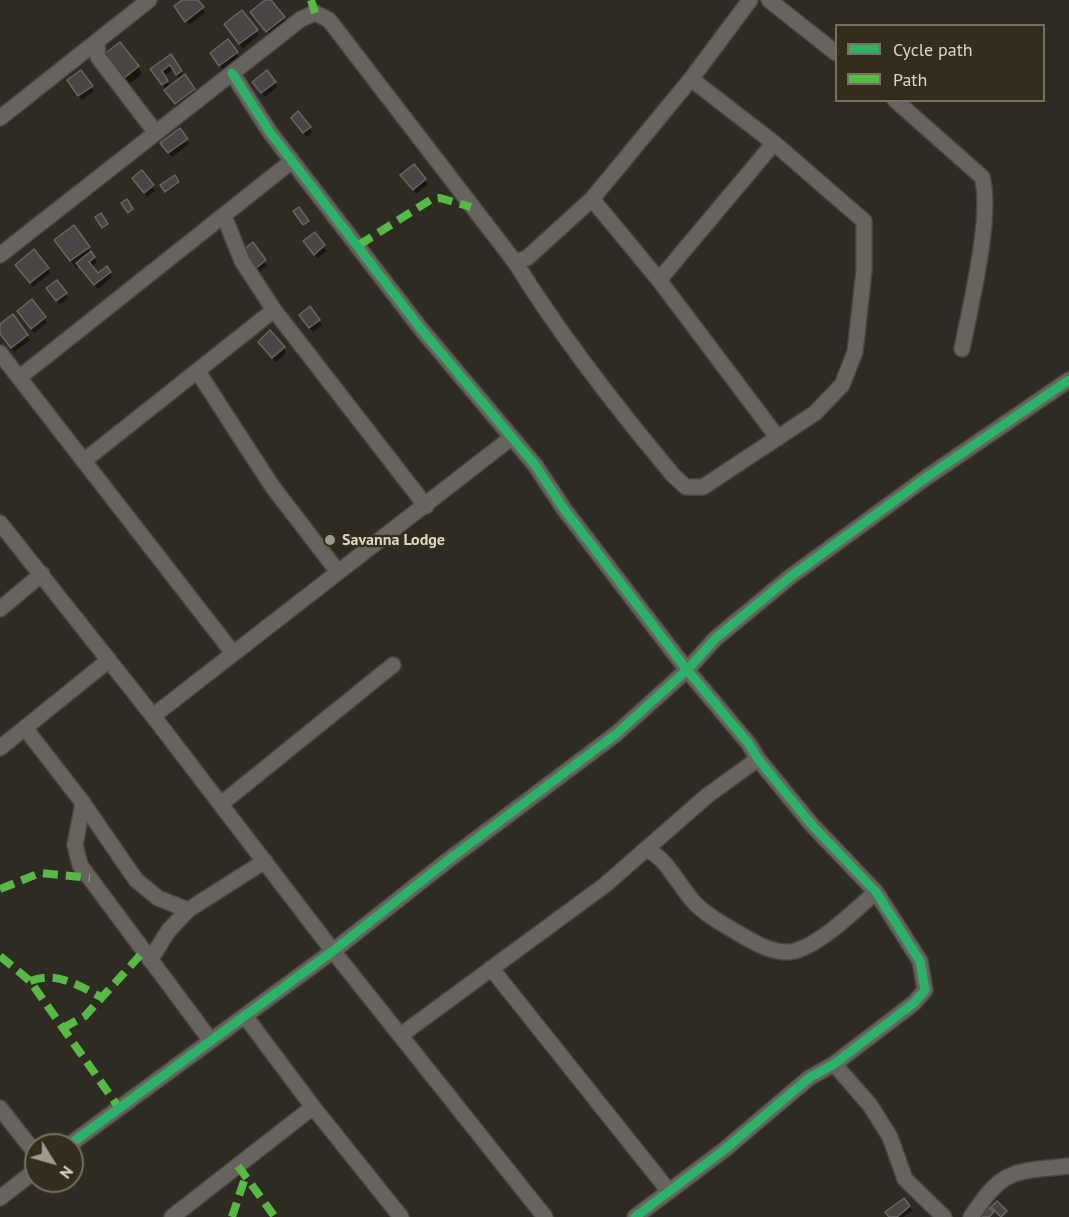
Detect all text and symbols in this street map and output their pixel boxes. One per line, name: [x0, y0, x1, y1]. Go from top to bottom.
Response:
legend: [835, 24, 1045, 102]
text: Cycle path: [893, 38, 973, 61]
text: Path: [893, 68, 927, 91]
place label: Savanna Lodge: [342, 530, 445, 550]
marker: Savanna Lodge: [323, 533, 337, 547]
north arrow: [24, 1133, 84, 1193]
text: N: [56, 1162, 78, 1183]

